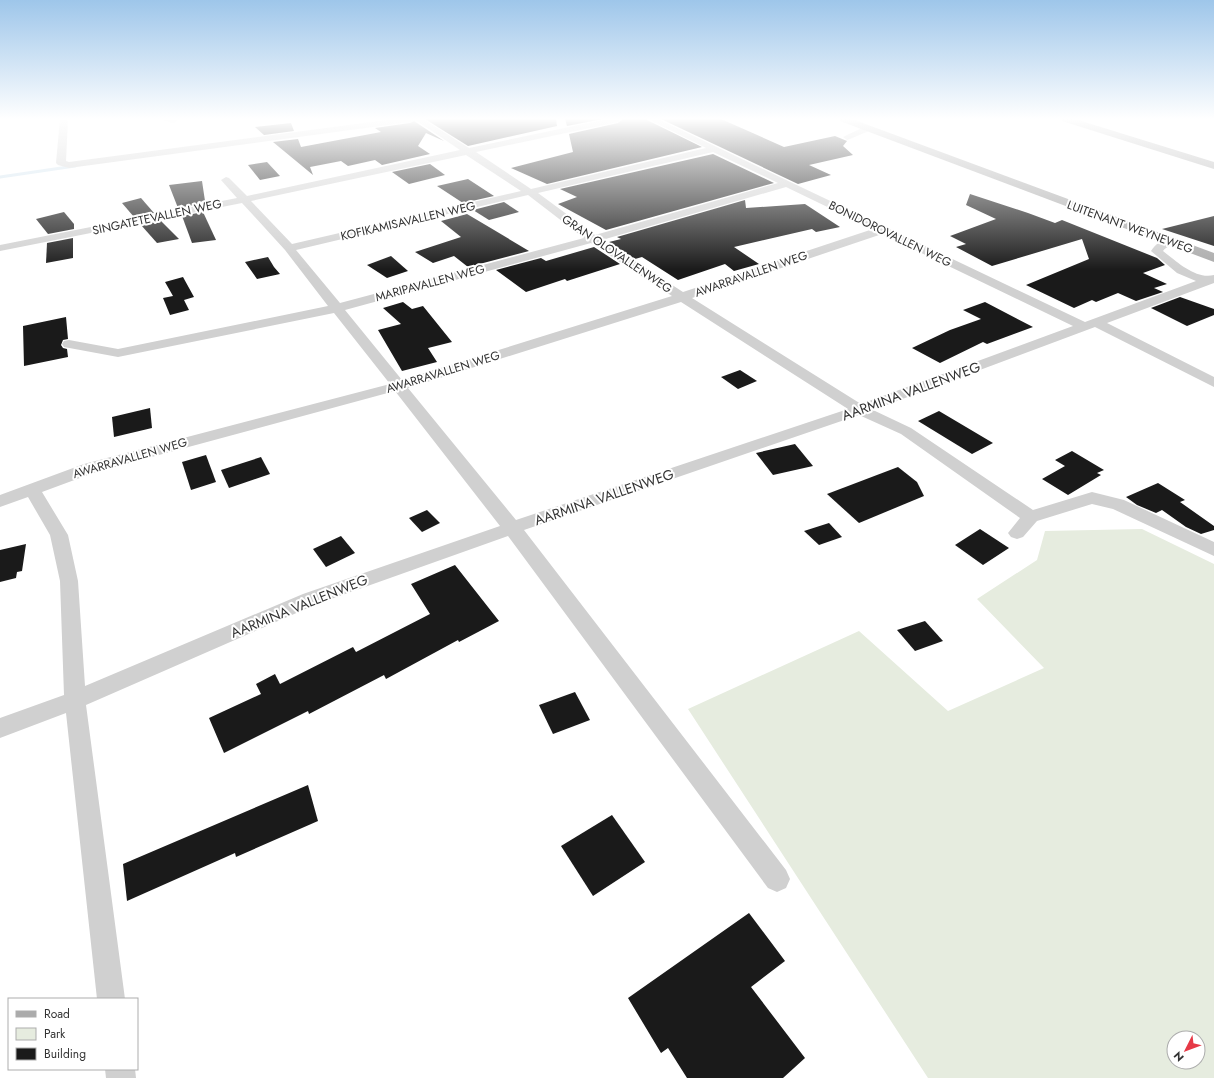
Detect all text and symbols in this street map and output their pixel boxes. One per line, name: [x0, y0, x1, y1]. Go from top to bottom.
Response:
street label: SINGATETEVALLEN WEG: [91, 194, 223, 240]
street label: BONIDOROVALLEN WEG: [826, 196, 954, 272]
street label: LUITENANT WEYNEWEG: [1065, 196, 1195, 258]
street label: KOFIKAMISAVALLEN WEG: [339, 197, 477, 245]
street label: GRAN OLOVALLENWEG: [558, 210, 676, 298]
street label: AWARRAVALLEN WEG: [692, 246, 810, 302]
street label: MARIPAVALLEN WEG: [373, 260, 487, 306]
street label: AWARRAVALLEN WEG: [384, 346, 502, 398]
street label: AARMINA VALLENWEG: [839, 357, 983, 425]
street label: AWARRAVALLEN WEG: [71, 433, 189, 483]
street label: AARMINA VALLENWEG: [532, 464, 677, 530]
street label: AARMINA VALLENWEG: [227, 569, 371, 643]
legend: [8, 998, 138, 1070]
text: Road: [44, 1005, 70, 1023]
text: Park: [44, 1025, 66, 1043]
north arrow: [1166, 1030, 1206, 1070]
text: Building: [44, 1045, 86, 1063]
text: N: [1170, 1048, 1187, 1065]

